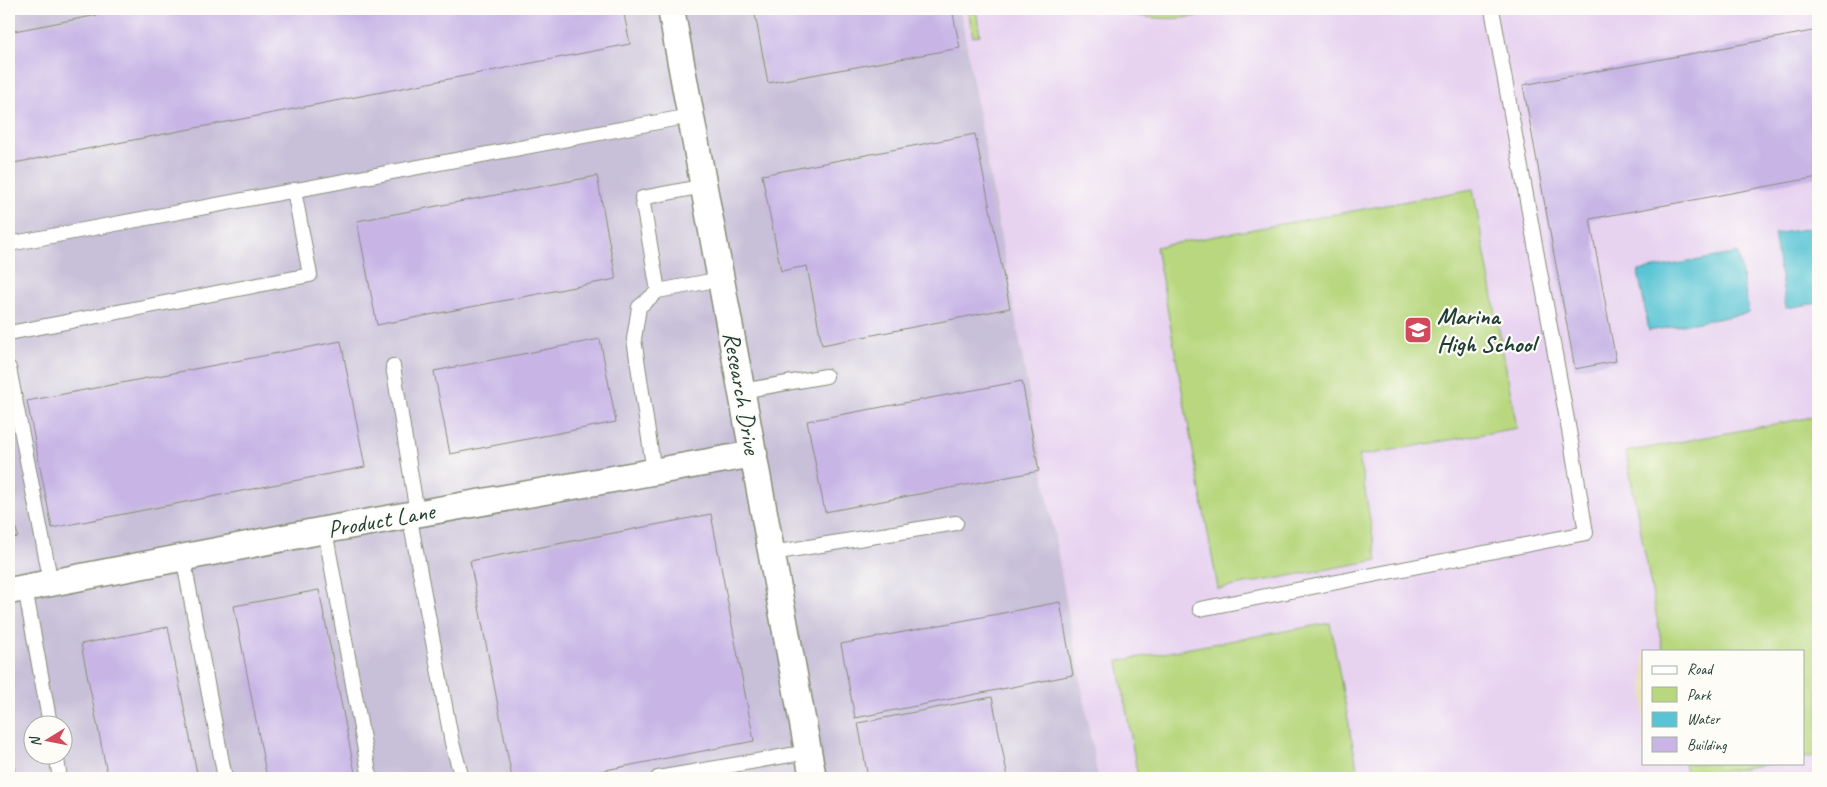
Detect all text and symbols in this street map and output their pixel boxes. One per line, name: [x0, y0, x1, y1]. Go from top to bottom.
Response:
place label: Marina High School: [1437, 301, 1540, 359]
school or university icon: Marina High School: [1403, 315, 1433, 345]
street label: Research Drive: [716, 330, 768, 459]
street label: Product Lane: [325, 495, 439, 544]
legend: [1642, 650, 1804, 764]
text: Road: [1687, 660, 1714, 679]
text: Park: [1687, 686, 1712, 705]
text: Water: [1687, 710, 1721, 729]
north arrow: [22, 714, 72, 764]
text: N: [26, 734, 45, 748]
text: Building: [1687, 736, 1727, 755]

